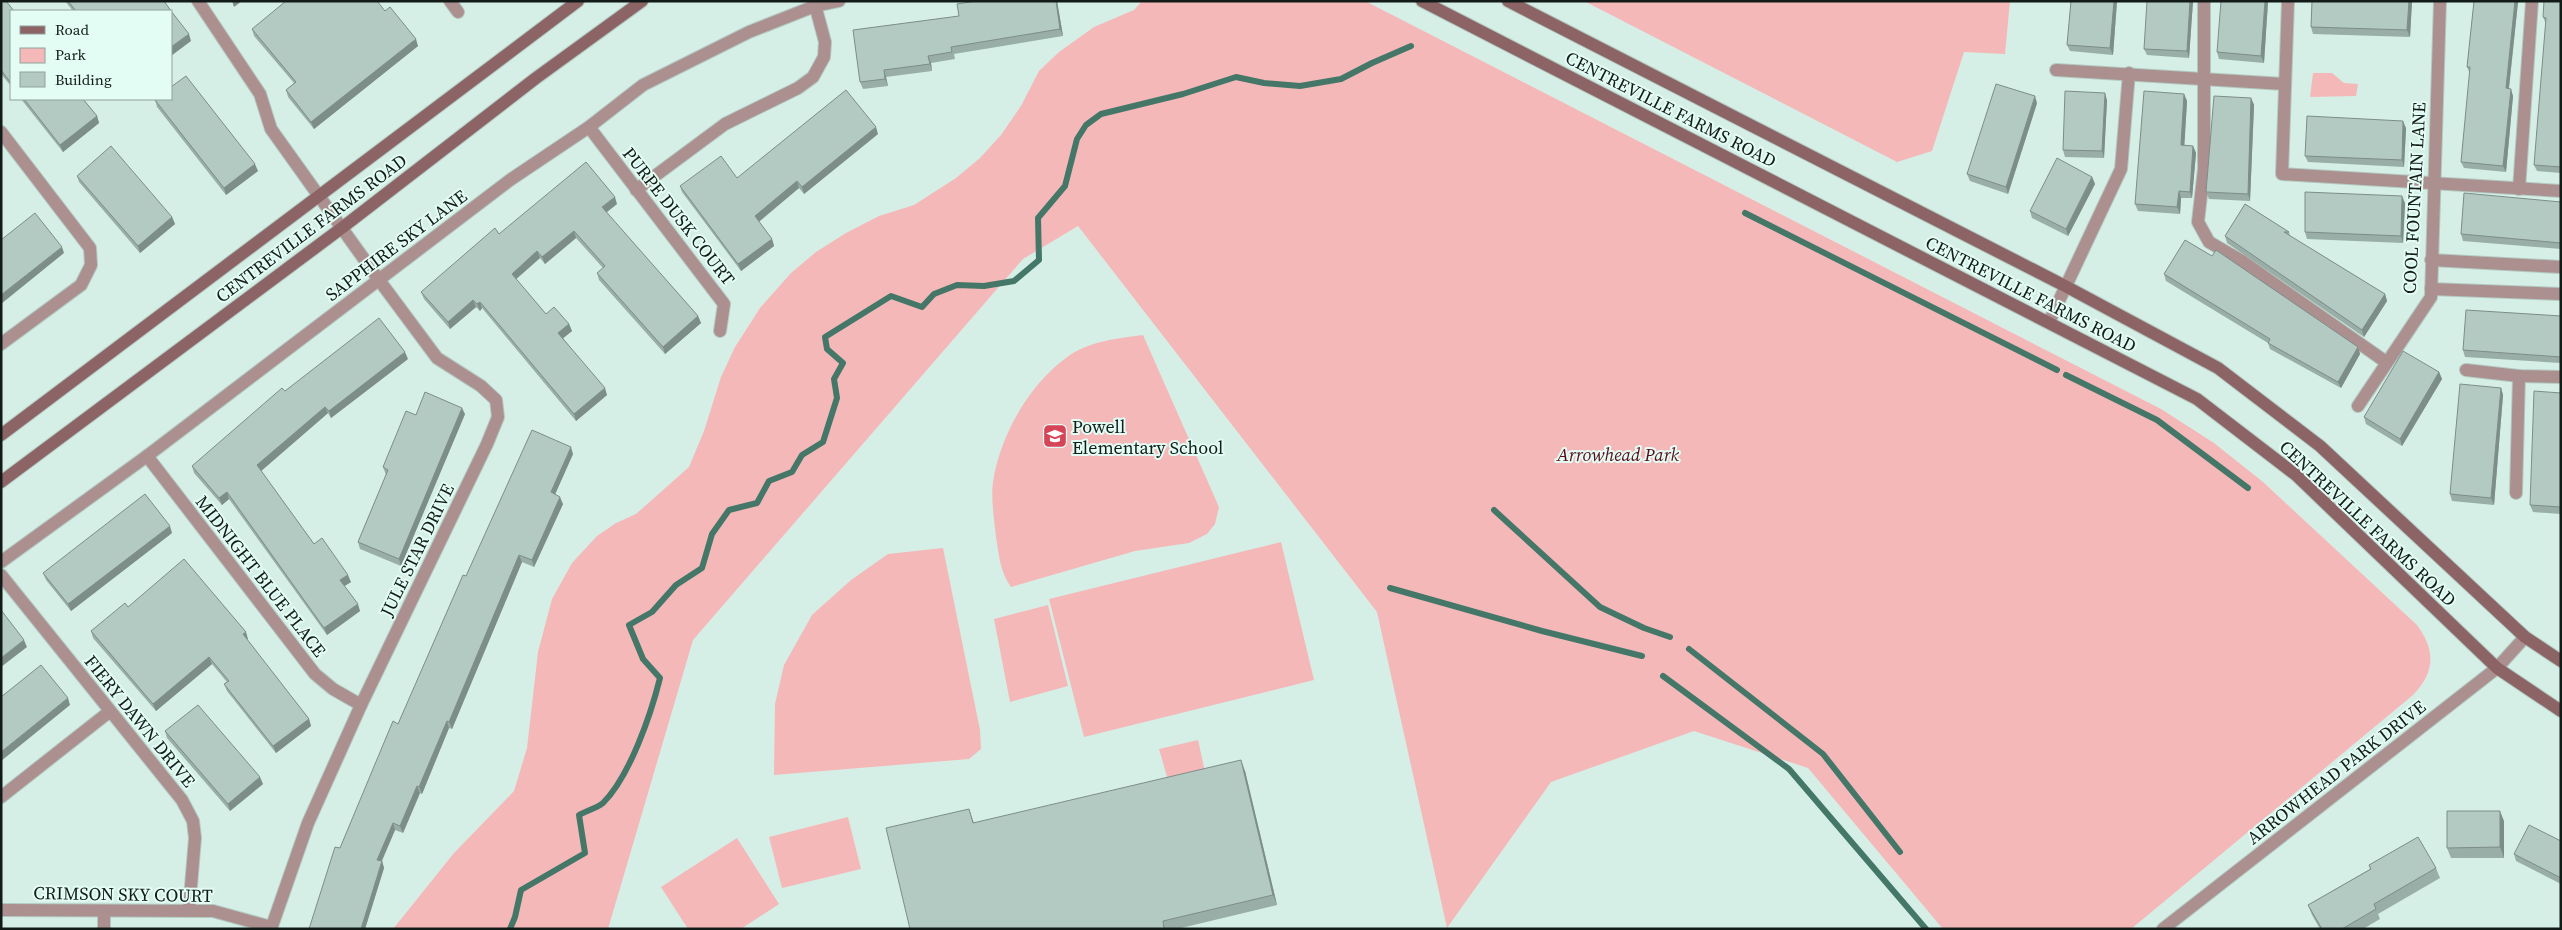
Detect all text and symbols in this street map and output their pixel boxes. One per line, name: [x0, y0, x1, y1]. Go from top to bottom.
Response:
legend: [10, 10, 172, 100]
text: Road: [55, 19, 89, 40]
text: Park: [55, 44, 87, 65]
street label: CENTREVILLE FARMS ROAD: [1561, 45, 1781, 173]
text: Building: [55, 69, 112, 90]
street label: COOL FOUNTAIN LANE: [2396, 101, 2432, 295]
street label: PURPE DUSK COURT: [617, 142, 741, 290]
street label: CENTREVILLE FARMS ROAD: [210, 148, 412, 308]
street label: SAPPHIRE SKY LANE: [320, 183, 472, 307]
street label: CENTREVILLE FARMS ROAD: [1921, 230, 2141, 358]
place label: Powell Elementary School: [1072, 414, 1223, 460]
school or university icon: Powell Elementary School: [1042, 423, 1068, 449]
street label: CENTREVILLE FARMS ROAD: [2274, 434, 2462, 612]
park label: Arrowhead Park: [1556, 442, 1680, 467]
street label: JULE STAR DRIVE: [374, 479, 460, 621]
street label: MIDNIGHT BLUE PLACE: [190, 490, 332, 662]
street label: FIERY DAWN DRIVE: [79, 650, 201, 793]
street label: ARROWHEAD PARK DRIVE: [2241, 694, 2431, 850]
street label: CRIMSON SKY COURT: [33, 880, 213, 908]

